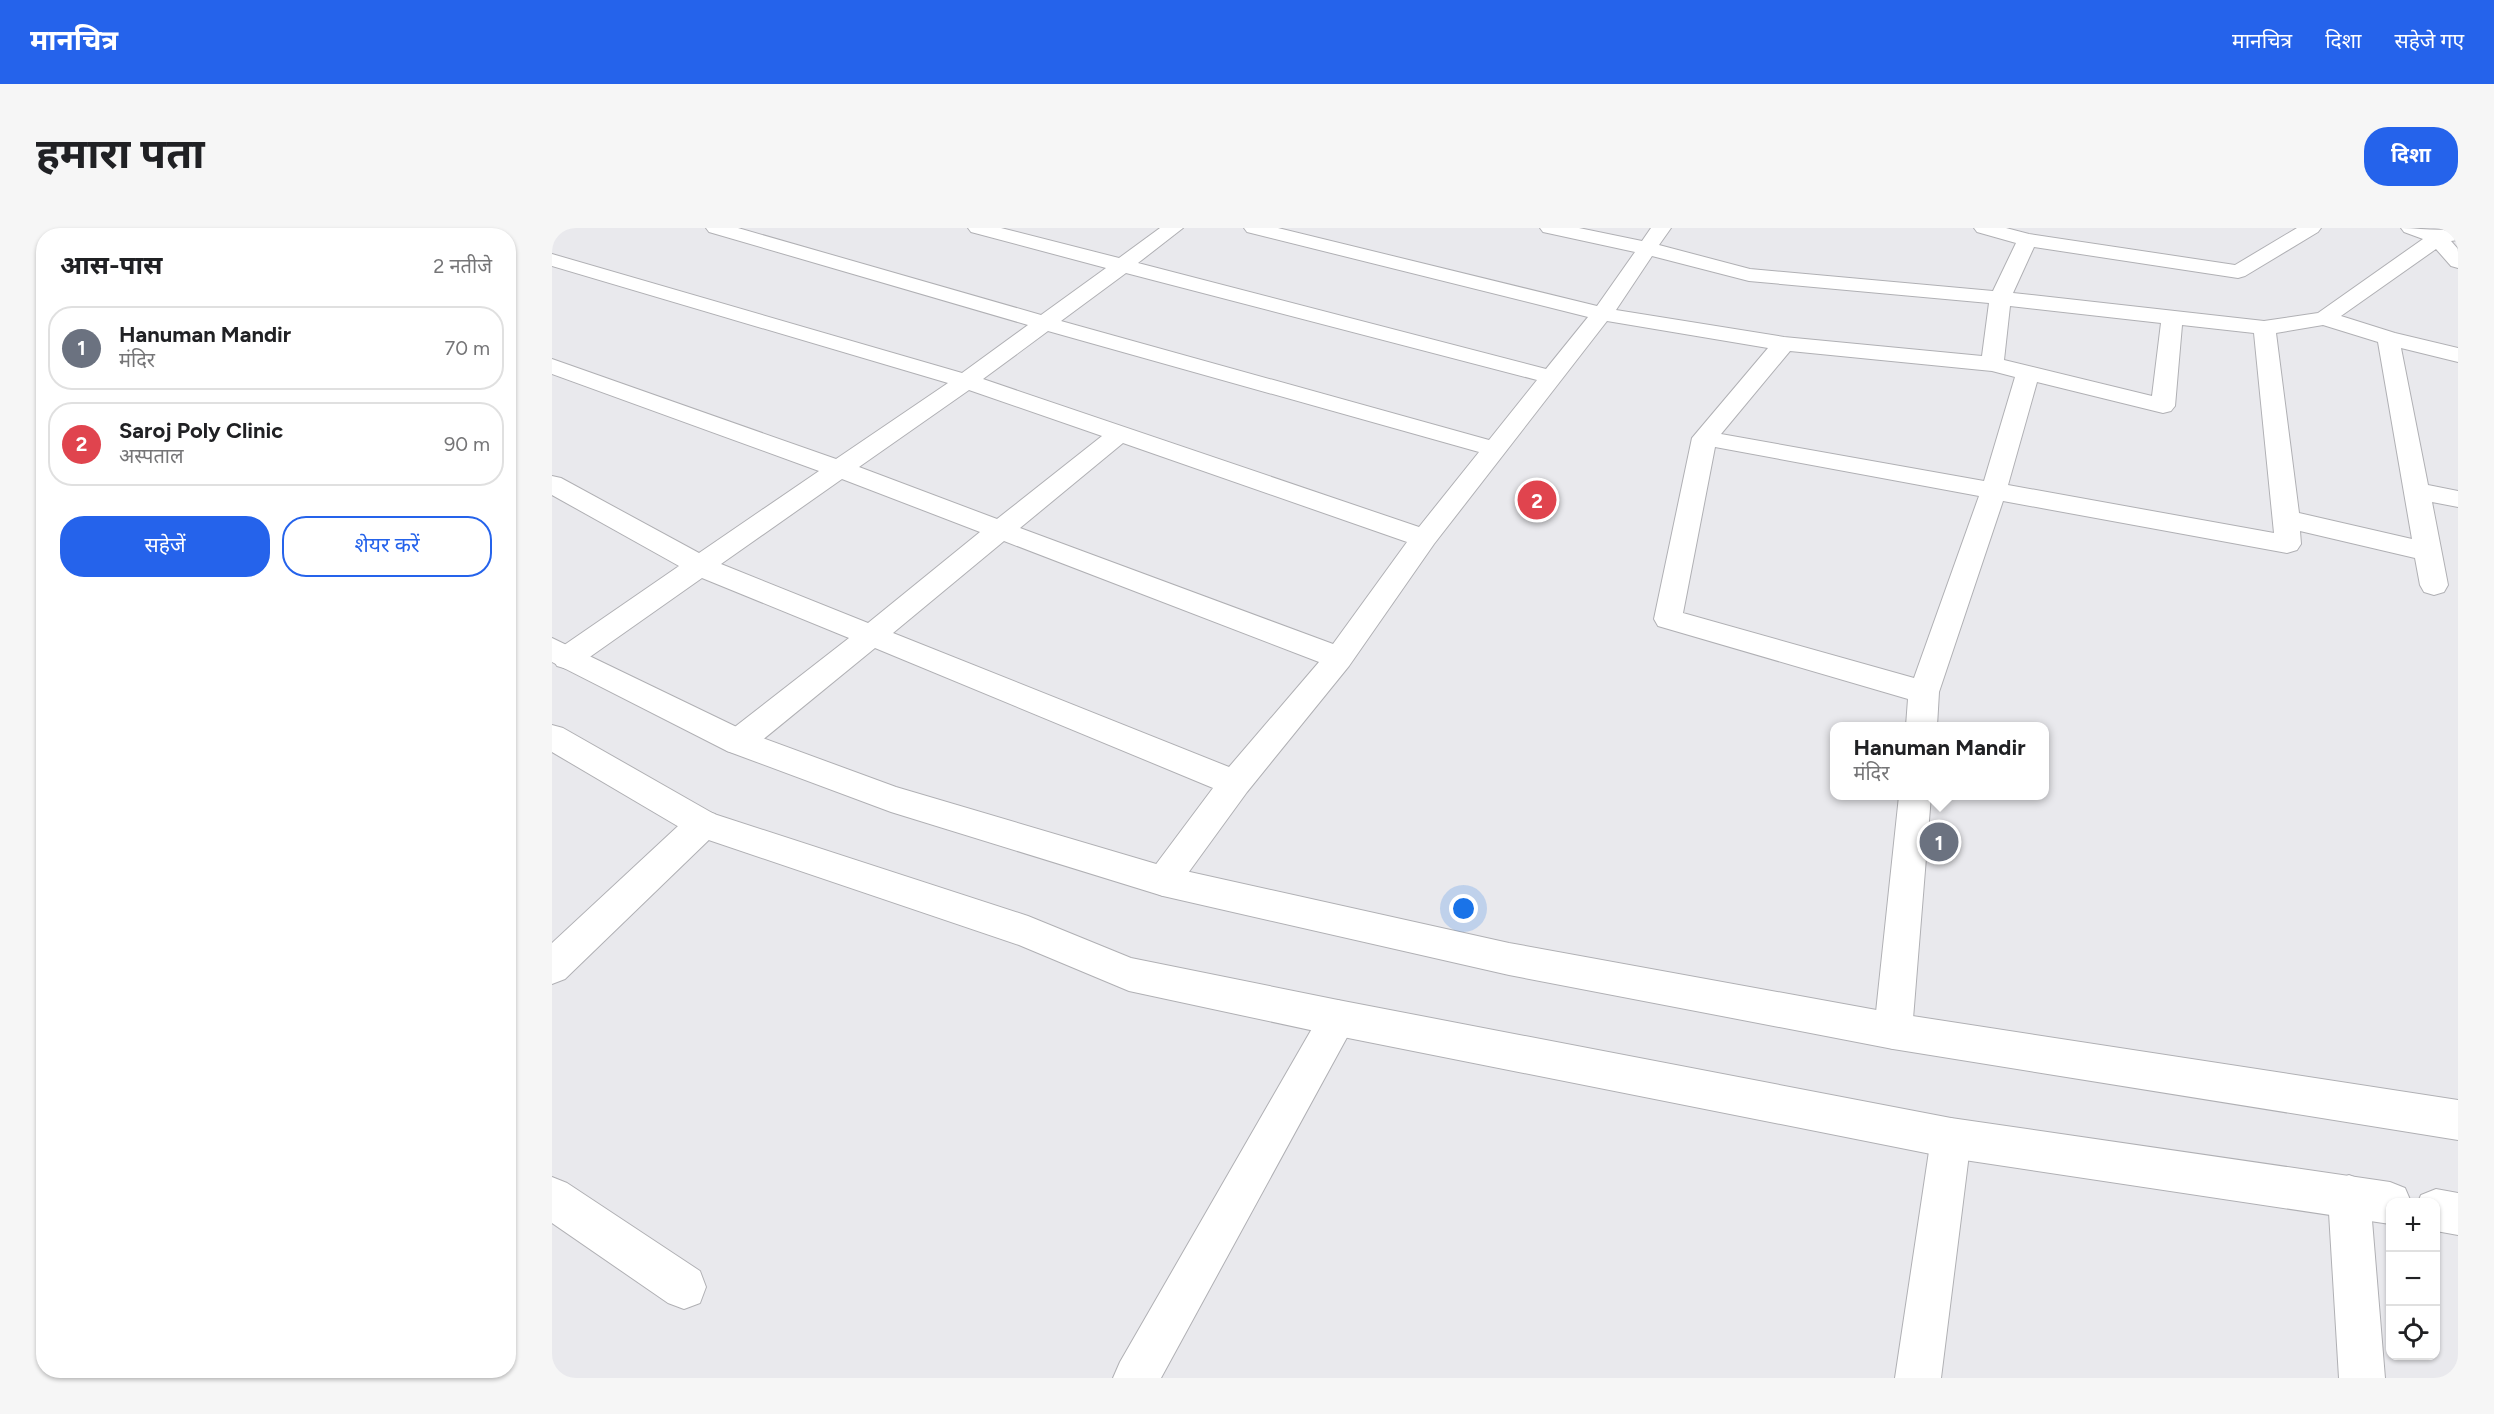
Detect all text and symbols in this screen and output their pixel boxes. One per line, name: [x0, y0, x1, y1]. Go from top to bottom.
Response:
text: मानचित्र: [30, 23, 118, 57]
text: मानचित्र: [2232, 28, 2292, 53]
text: दिशा: [2325, 28, 2361, 53]
text: सहेजे गए: [2394, 28, 2464, 53]
button: दिशा: [2364, 127, 2458, 186]
text: हमारा पता: [36, 128, 205, 179]
text: आस-पास: [60, 249, 162, 281]
text: 2 नतीजे: [433, 254, 492, 278]
text: Hanuman Mandir: [119, 321, 291, 348]
text: 1: [77, 336, 86, 360]
text: 70 m: [444, 336, 490, 360]
text: मंदिर: [119, 348, 155, 372]
text: Saroj Poly Clinic: [119, 417, 283, 444]
text: 2: [76, 432, 87, 456]
text: 90 m: [444, 432, 490, 456]
text: अस्पताल: [119, 444, 184, 468]
pin: 2: [1518, 478, 1556, 522]
button: सहेजें: [60, 516, 270, 577]
button: शेयर करें: [282, 516, 492, 577]
popup: [1830, 722, 2049, 800]
text: Hanuman Mandir: [1853, 734, 2026, 761]
text: मंदिर: [1853, 761, 1889, 785]
pin: 1: [1920, 820, 1958, 864]
your location: [1449, 894, 1478, 923]
map controls: [2386, 1198, 2440, 1360]
button: +: [2386, 1198, 2440, 1252]
button: −: [2386, 1252, 2440, 1306]
button: locate: [2386, 1306, 2440, 1360]

